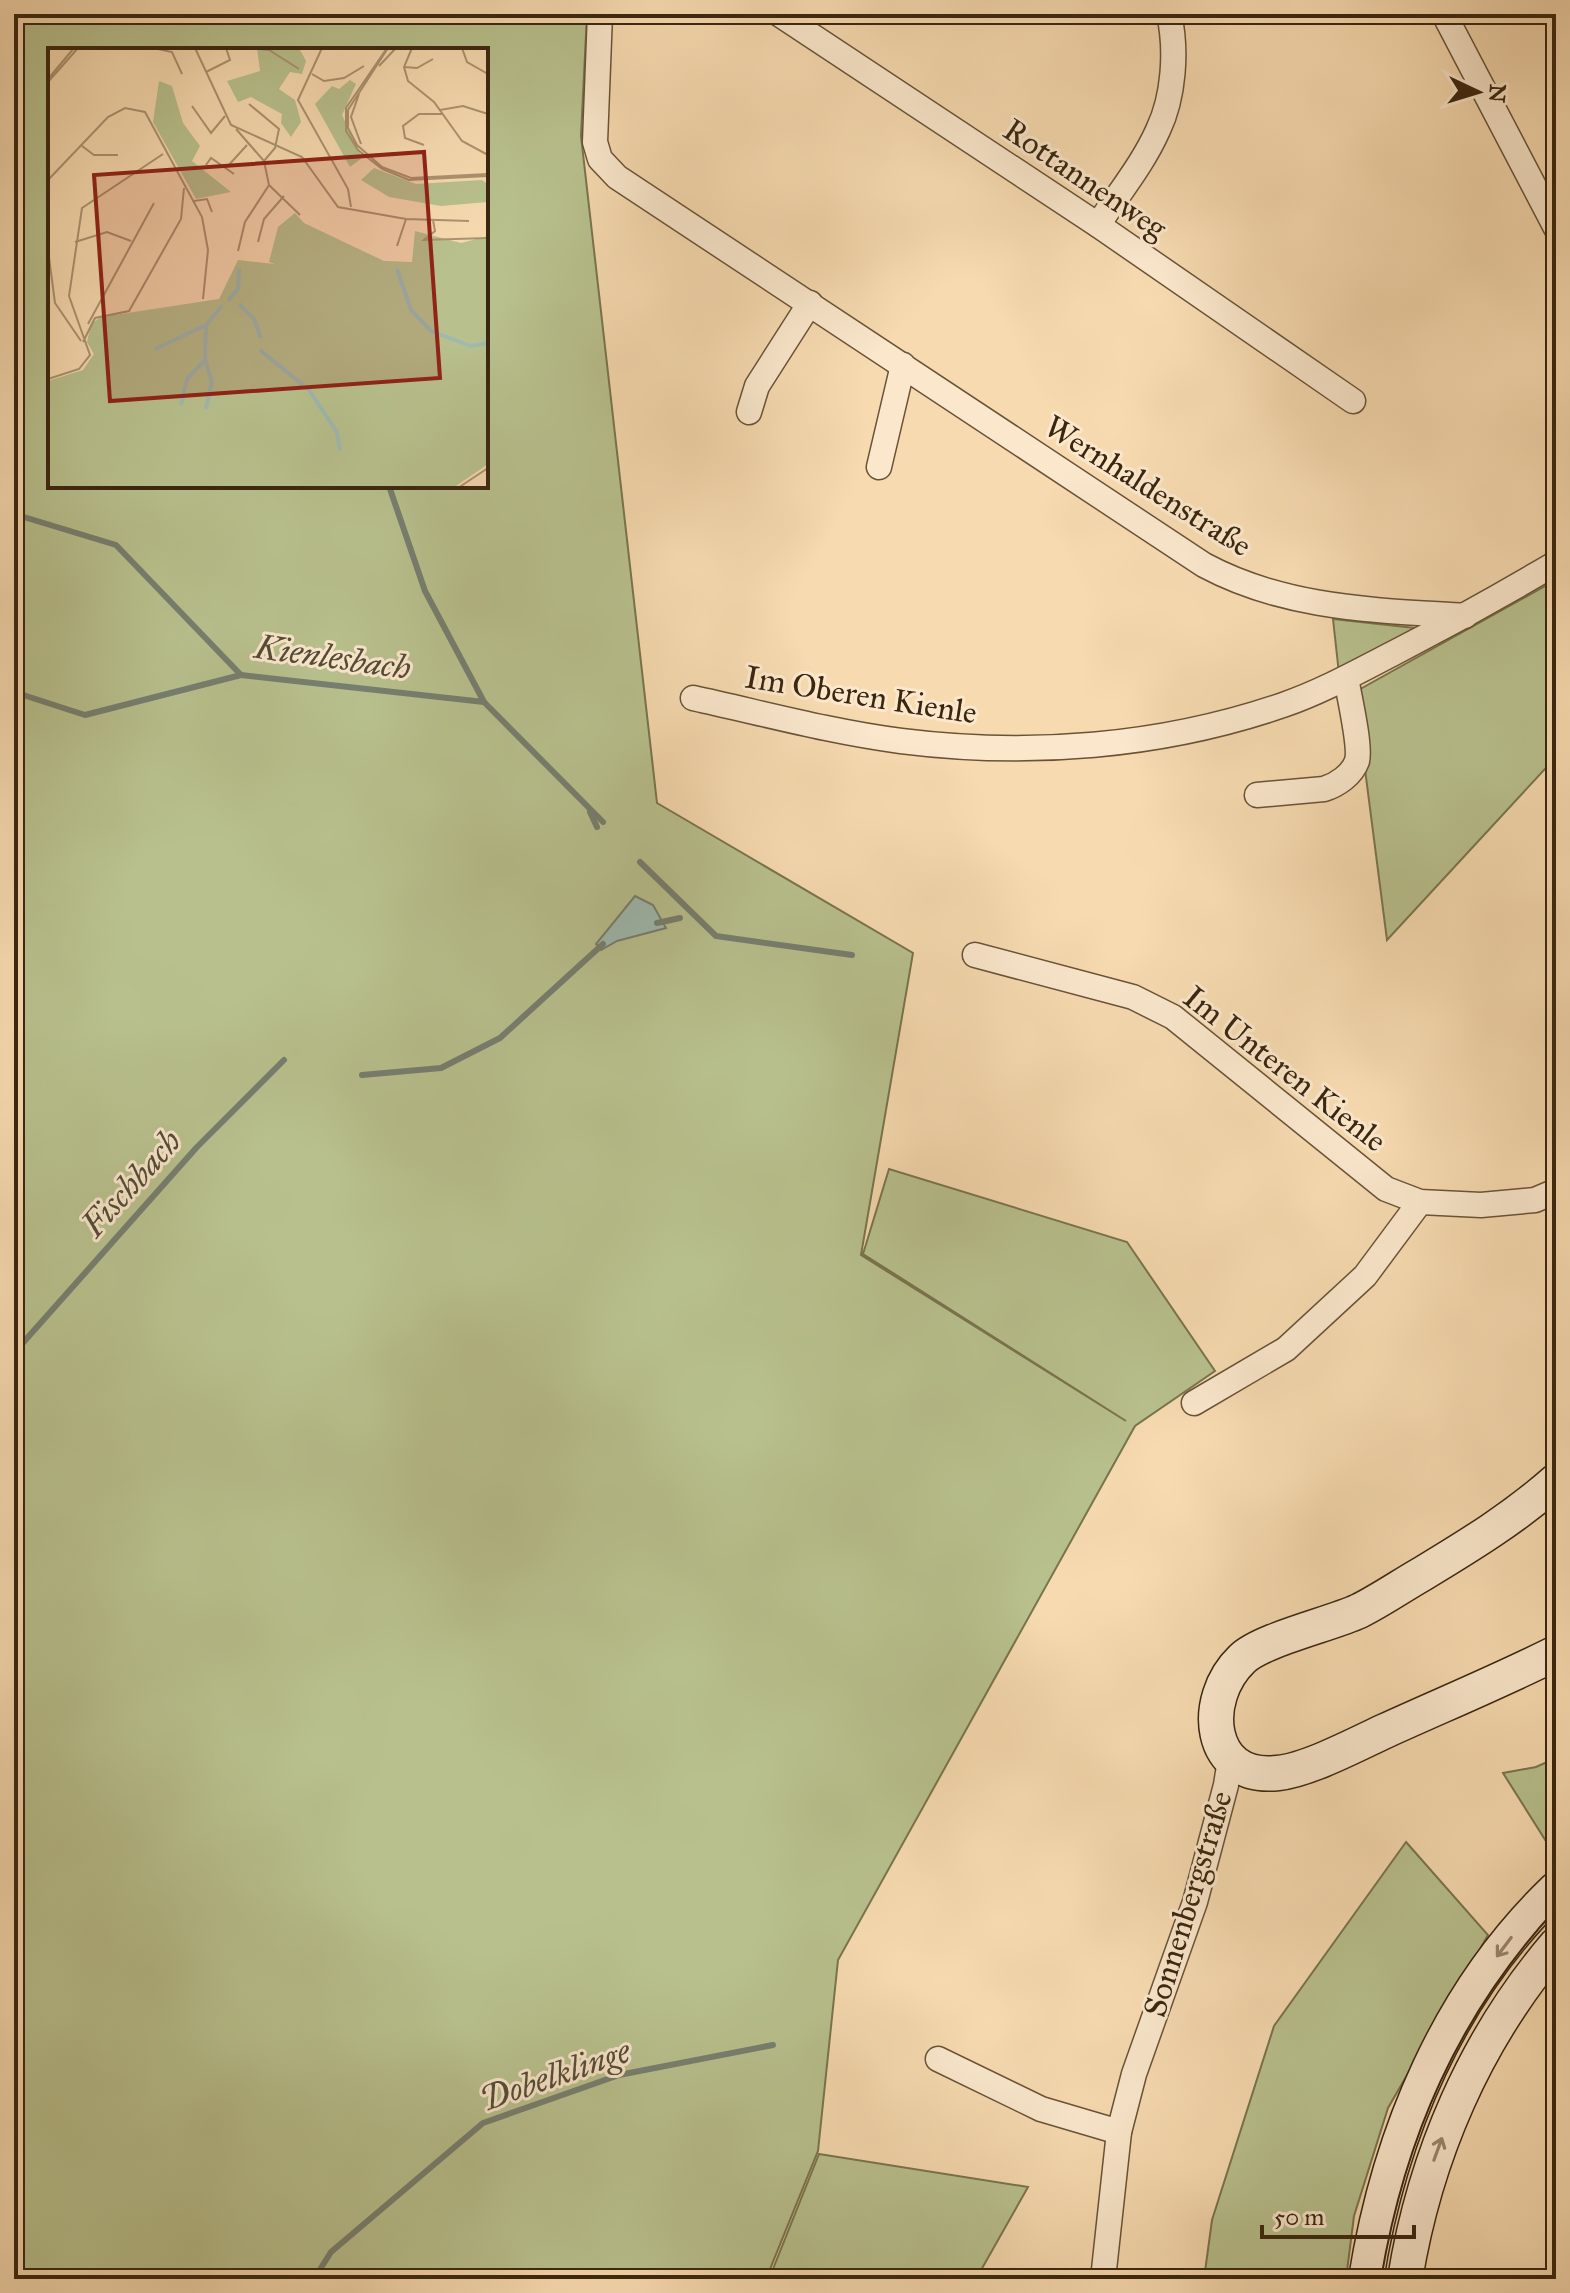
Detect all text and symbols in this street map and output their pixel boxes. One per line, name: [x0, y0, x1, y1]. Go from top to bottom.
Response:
inset map: [48, 48, 488, 488]
north arrow: [1438, 52, 1518, 132]
text: N: [1483, 83, 1512, 104]
street label: Rottannenweg: [996, 110, 1175, 249]
street label: Wernhaldenstraße: [1037, 407, 1259, 565]
water label: Kienlesbach: [251, 626, 414, 688]
street label: Im Oberen Kienle: [742, 657, 980, 733]
street label: Im Unteren Kienle: [1176, 978, 1394, 1160]
water label: Fischbach: [72, 1121, 190, 1246]
street label: Sonnenbergstraße: [1135, 1786, 1241, 2022]
one-way arrow: [1496, 1936, 1513, 1957]
water label: Dobelklinge: [475, 2030, 637, 2120]
one-way arrow: [1432, 2138, 1446, 2162]
scale bar: [1262, 2189, 1414, 2239]
text: 50 m: [1274, 2202, 1324, 2232]

